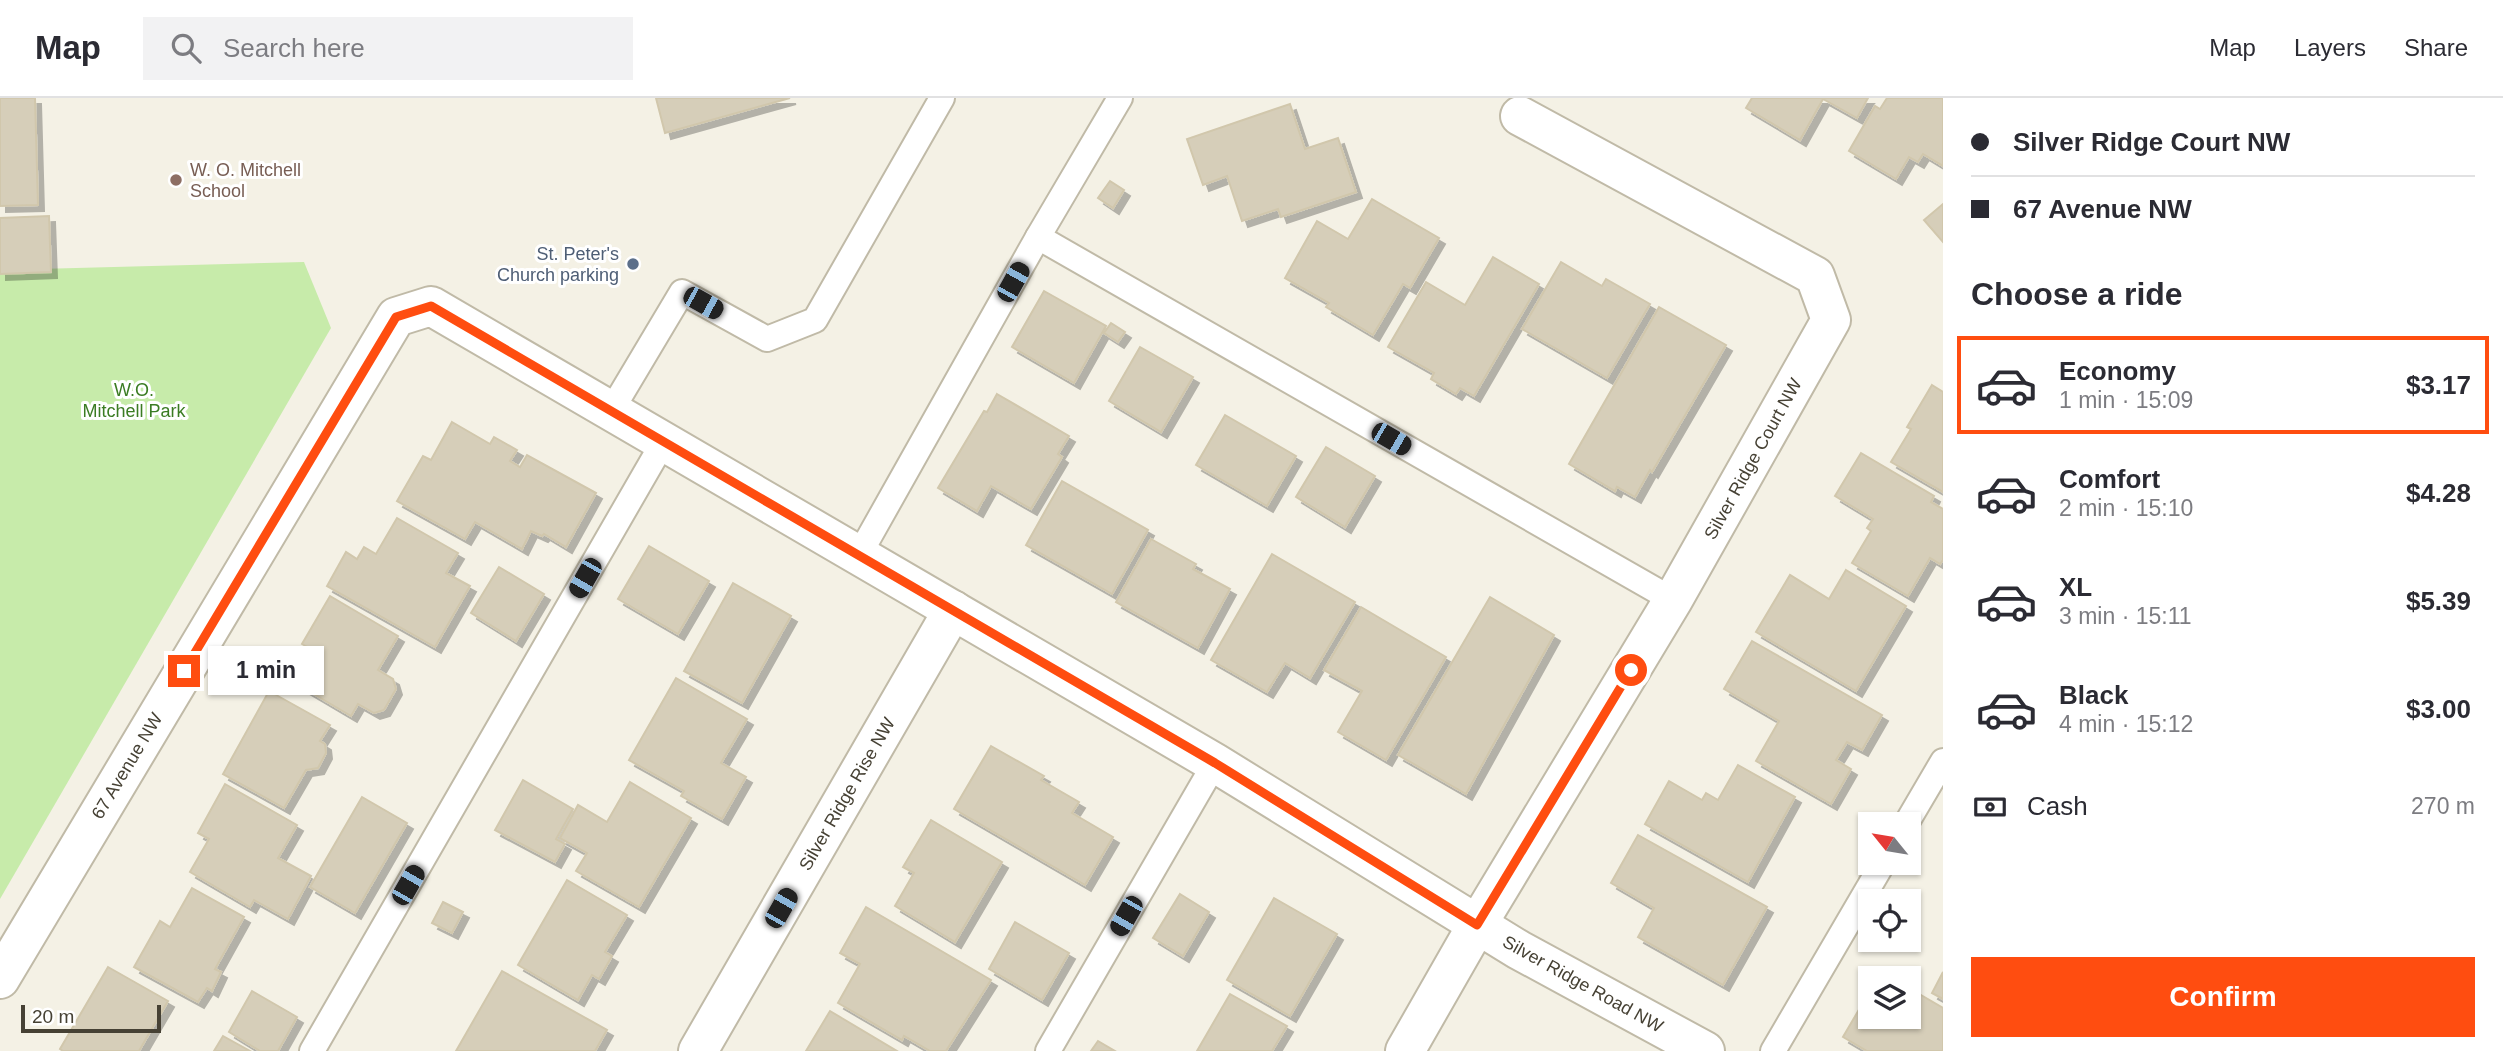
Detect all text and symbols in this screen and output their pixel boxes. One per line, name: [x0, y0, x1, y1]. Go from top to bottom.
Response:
search box: [143, 17, 633, 80]
text: Map: [35, 29, 101, 66]
icon: search: [167, 29, 205, 67]
text: Search here: [223, 33, 365, 63]
text: Map: [2209, 34, 2256, 61]
text: Layers: [2294, 34, 2366, 61]
text: Share: [2404, 34, 2468, 61]
text: Silver Ridge Court NW: [2013, 127, 2290, 157]
place label: W. O. Mitchell School: [190, 160, 301, 201]
marker: W. O. Mitchell School: [168, 172, 184, 188]
text: 67 Avenue NW: [2013, 194, 2192, 224]
place label: St. Peter's Church parking: [497, 244, 619, 285]
marker: St. Peter's Church parking: [625, 256, 641, 272]
car: [994, 259, 1033, 305]
text: Choose a ride: [1971, 276, 2183, 312]
car: [680, 284, 727, 322]
icon: car: [1975, 354, 2038, 417]
text: Economy: [2059, 356, 2176, 386]
text: $3.17: [2406, 370, 2471, 400]
street label: Silver Ridge Court NW: [1700, 375, 1806, 543]
park label: W.O. Mitchell Park: [82, 380, 187, 421]
text: 1 min · 15:09: [2059, 387, 2193, 413]
car: [1368, 419, 1415, 459]
icon: car: [1975, 462, 2038, 525]
text: Comfort: [2059, 464, 2160, 494]
text: $4.28: [2406, 478, 2471, 508]
text: 2 min · 15:10: [2059, 495, 2193, 521]
car: [566, 555, 605, 601]
icon: car: [1975, 570, 2038, 633]
text: XL: [2059, 572, 2092, 602]
text: $5.39: [2406, 586, 2471, 616]
text: 3 min · 15:11: [2059, 603, 2192, 629]
callout: 1 min: [208, 646, 324, 696]
route start: [1615, 654, 1647, 686]
route end: [168, 655, 200, 687]
text: 1 min: [236, 657, 296, 683]
icon: car: [1975, 678, 2038, 741]
text: Black: [2059, 680, 2128, 710]
text: $3.00: [2406, 694, 2471, 724]
street label: 67 Avenue NW: [88, 710, 166, 822]
text: 4 min · 15:12: [2059, 711, 2193, 737]
street label: Silver Ridge Rise NW: [795, 714, 899, 874]
icon: cash: [1971, 788, 2009, 826]
text: Cash: [2027, 791, 2088, 821]
text: 270 m: [2411, 793, 2475, 819]
north arrow: [1858, 812, 1922, 875]
map controls: [1858, 812, 1921, 1029]
car: [389, 862, 428, 908]
car: [762, 885, 801, 931]
button: locate: [1858, 889, 1921, 952]
car: [1107, 893, 1146, 939]
street label: Silver Ridge Road NW: [1499, 932, 1667, 1036]
button: Confirm: [1971, 957, 2475, 1037]
button: layers: [1858, 966, 1921, 1029]
scale bar: [21, 1002, 161, 1034]
text: 20 m: [32, 1006, 74, 1027]

